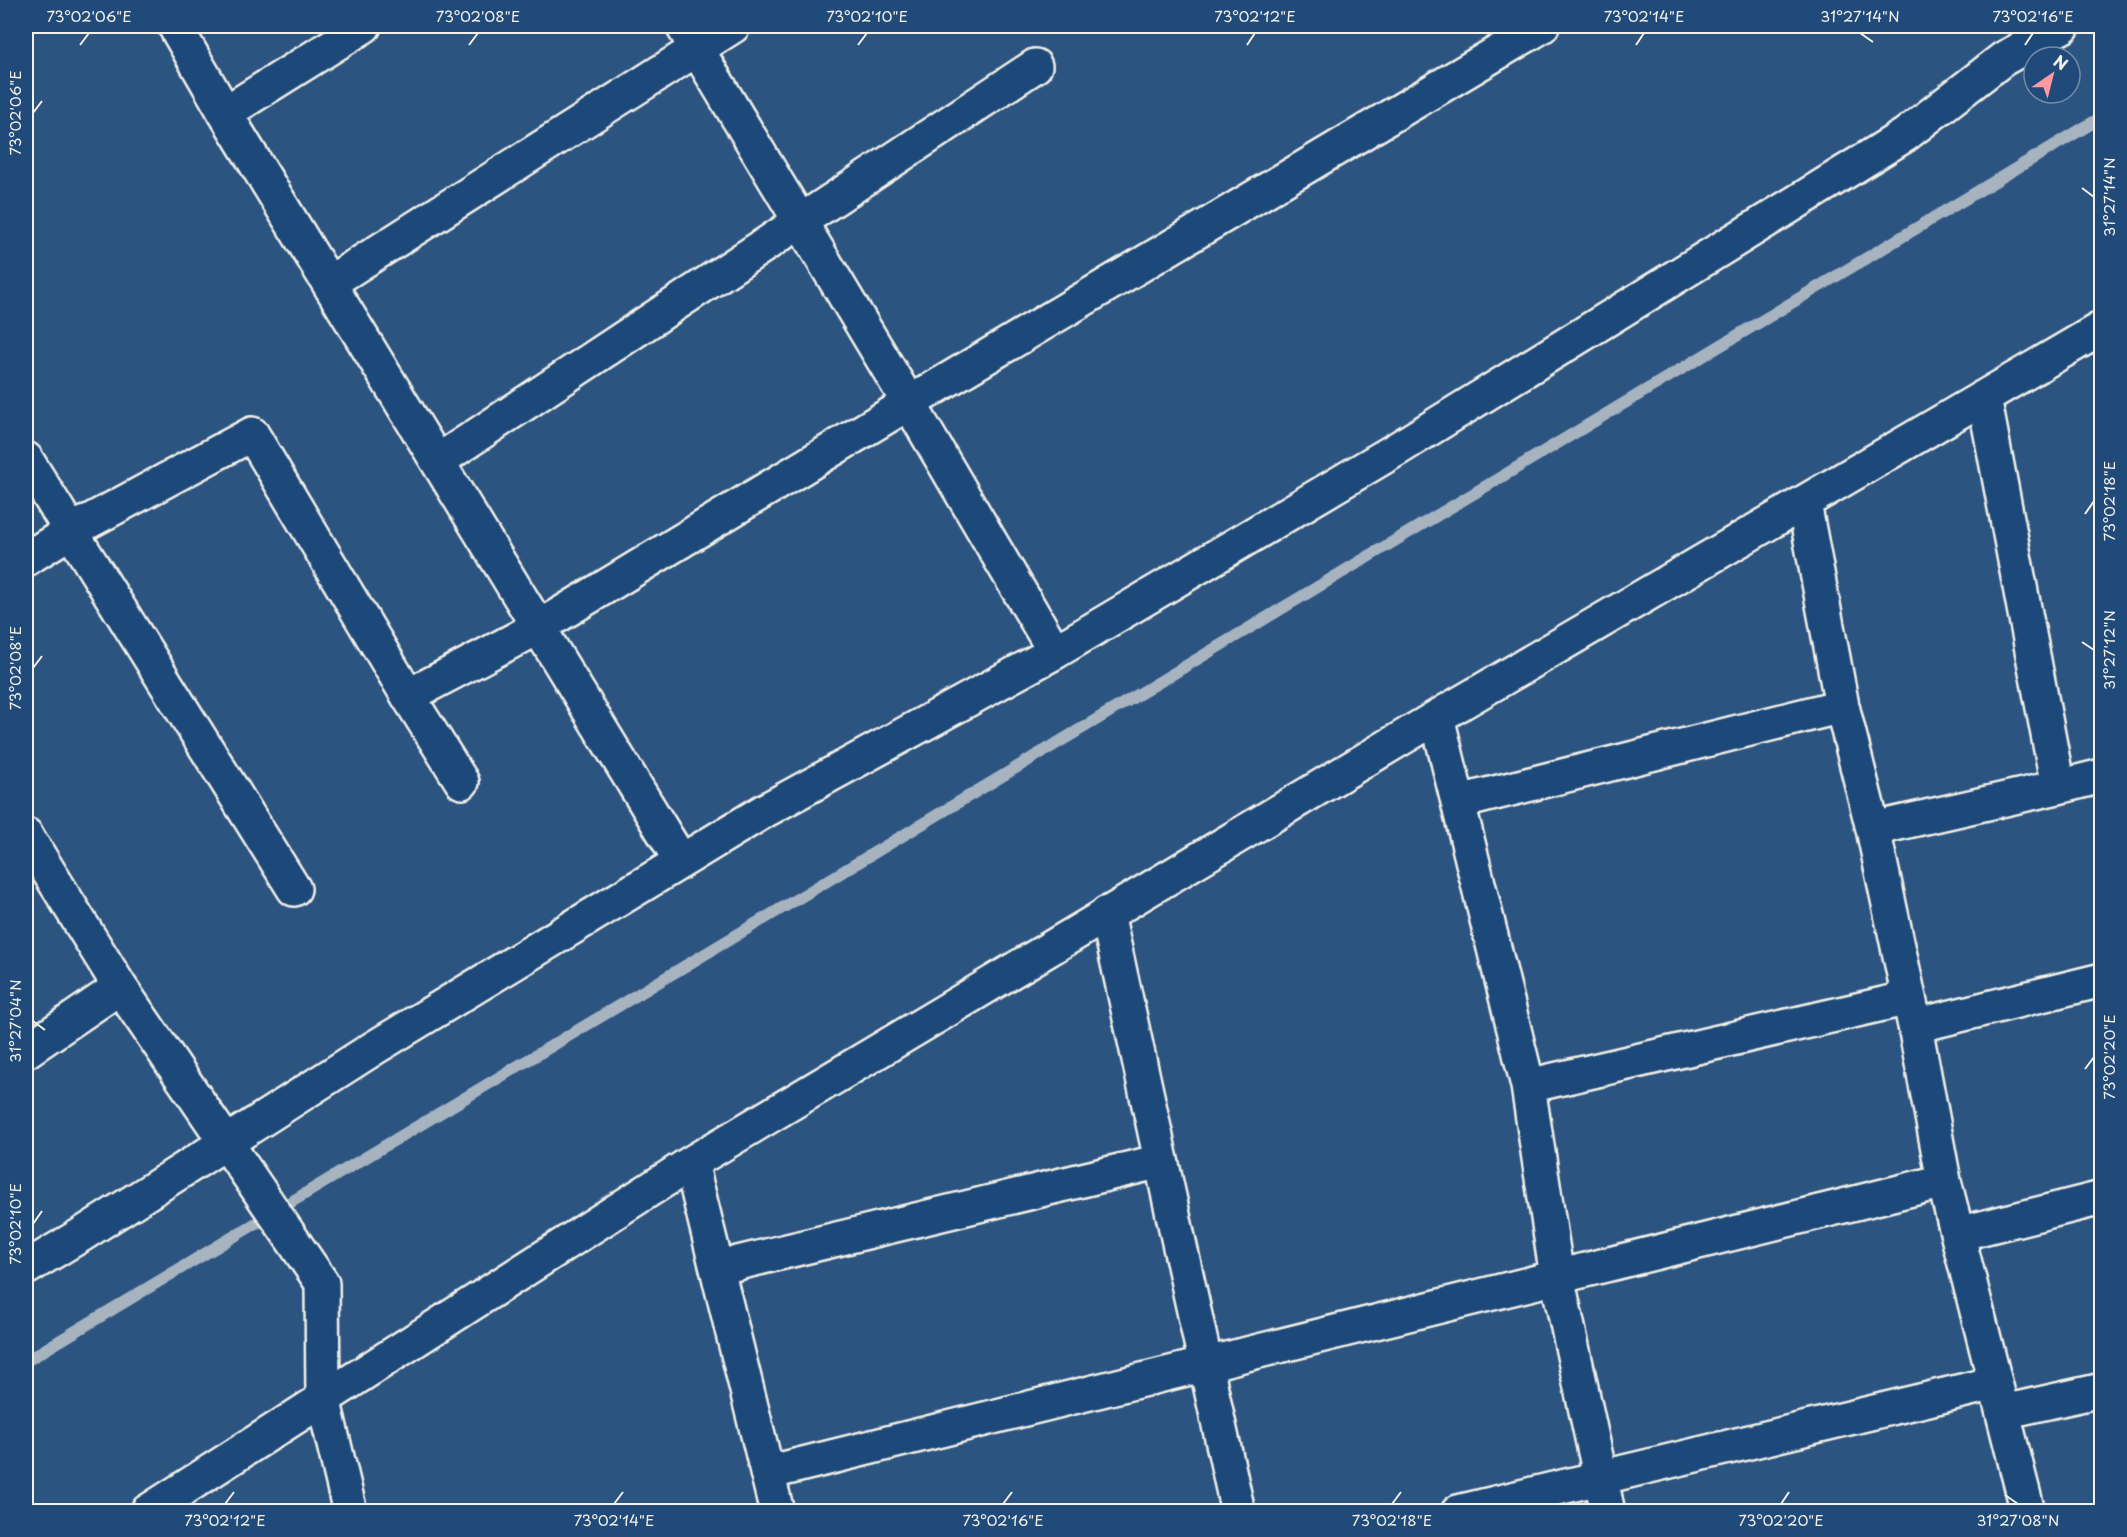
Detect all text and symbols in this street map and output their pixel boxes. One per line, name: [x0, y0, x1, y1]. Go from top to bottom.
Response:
text: 73°02'06"E: [46, 4, 132, 27]
text: 73°02'08"E: [436, 4, 520, 27]
text: 73°02'10"E: [826, 4, 908, 27]
text: 73°02'12"E: [1214, 4, 1296, 27]
text: 73°02'14"E: [1604, 4, 1684, 27]
text: 31°27'14"N: [1820, 4, 1900, 27]
text: 73°02'16"E: [1992, 4, 2074, 27]
north arrow: [2022, 45, 2082, 105]
text: N: [2049, 48, 2073, 75]
text: 73°02'06"E: [3, 70, 26, 156]
text: 31°27'14"N: [2097, 157, 2120, 237]
text: 73°02'18"E: [2097, 461, 2120, 541]
text: 31°27'12"N: [2097, 610, 2120, 690]
text: 73°02'08"E: [3, 626, 26, 710]
text: 31°27'04"N: [3, 979, 26, 1063]
text: 73°02'20"E: [2097, 1014, 2120, 1100]
text: 73°02'10"E: [3, 1183, 26, 1265]
text: 73°02'12"E: [184, 1508, 266, 1531]
text: 73°02'14"E: [574, 1508, 654, 1531]
text: 73°02'16"E: [962, 1508, 1044, 1531]
text: 73°02'18"E: [1352, 1508, 1432, 1531]
text: 73°02'20"E: [1738, 1508, 1824, 1531]
text: 31°27'08"N: [1976, 1508, 2060, 1531]

